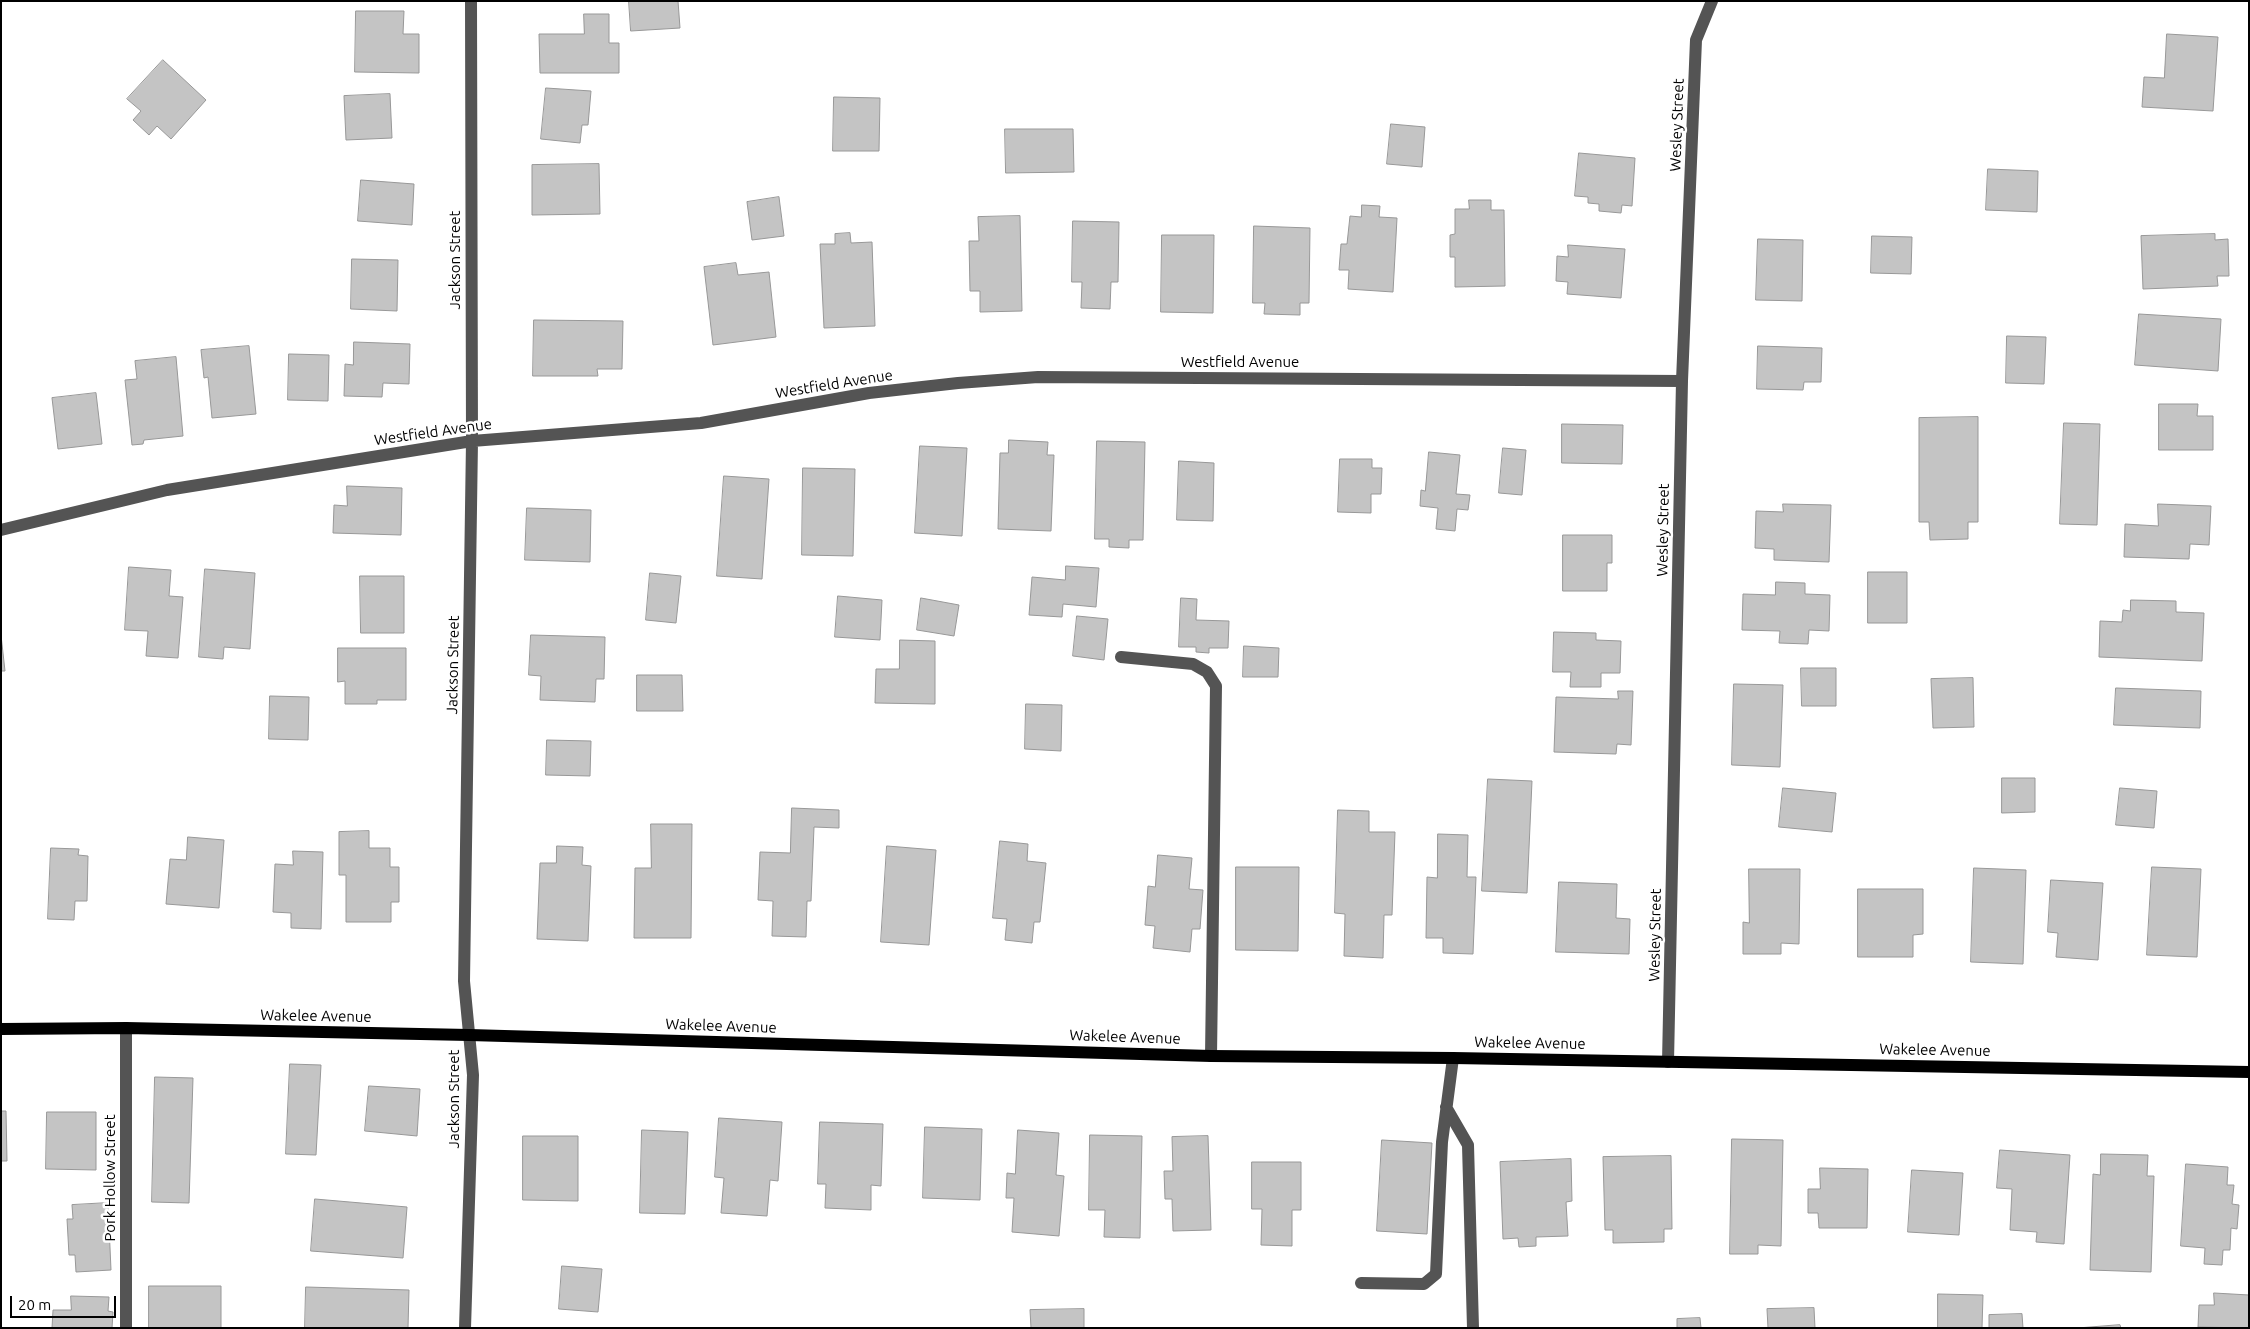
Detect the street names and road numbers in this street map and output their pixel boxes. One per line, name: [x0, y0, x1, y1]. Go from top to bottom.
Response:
street label: Wesley Street: [1666, 78, 1688, 172]
street label: Jackson Street: [446, 211, 464, 309]
street label: Westfield Avenue: [1181, 353, 1299, 371]
street label: Westfield Avenue: [774, 366, 894, 402]
street label: Westfield Avenue: [373, 415, 493, 449]
street label: Wesley Street: [1653, 483, 1673, 577]
street label: Jackson Street: [443, 615, 463, 715]
street label: Wesley Street: [1645, 888, 1665, 982]
street label: Wakelee Avenue: [260, 1006, 372, 1026]
street label: Wakelee Avenue: [665, 1015, 777, 1037]
street label: Wakelee Avenue: [1069, 1026, 1181, 1048]
street label: Wakelee Avenue: [1474, 1033, 1586, 1053]
street label: Wakelee Avenue: [1879, 1040, 1991, 1060]
street label: Jackson Street: [445, 1050, 463, 1148]
street label: Pork Hollow Street: [101, 1114, 119, 1242]

